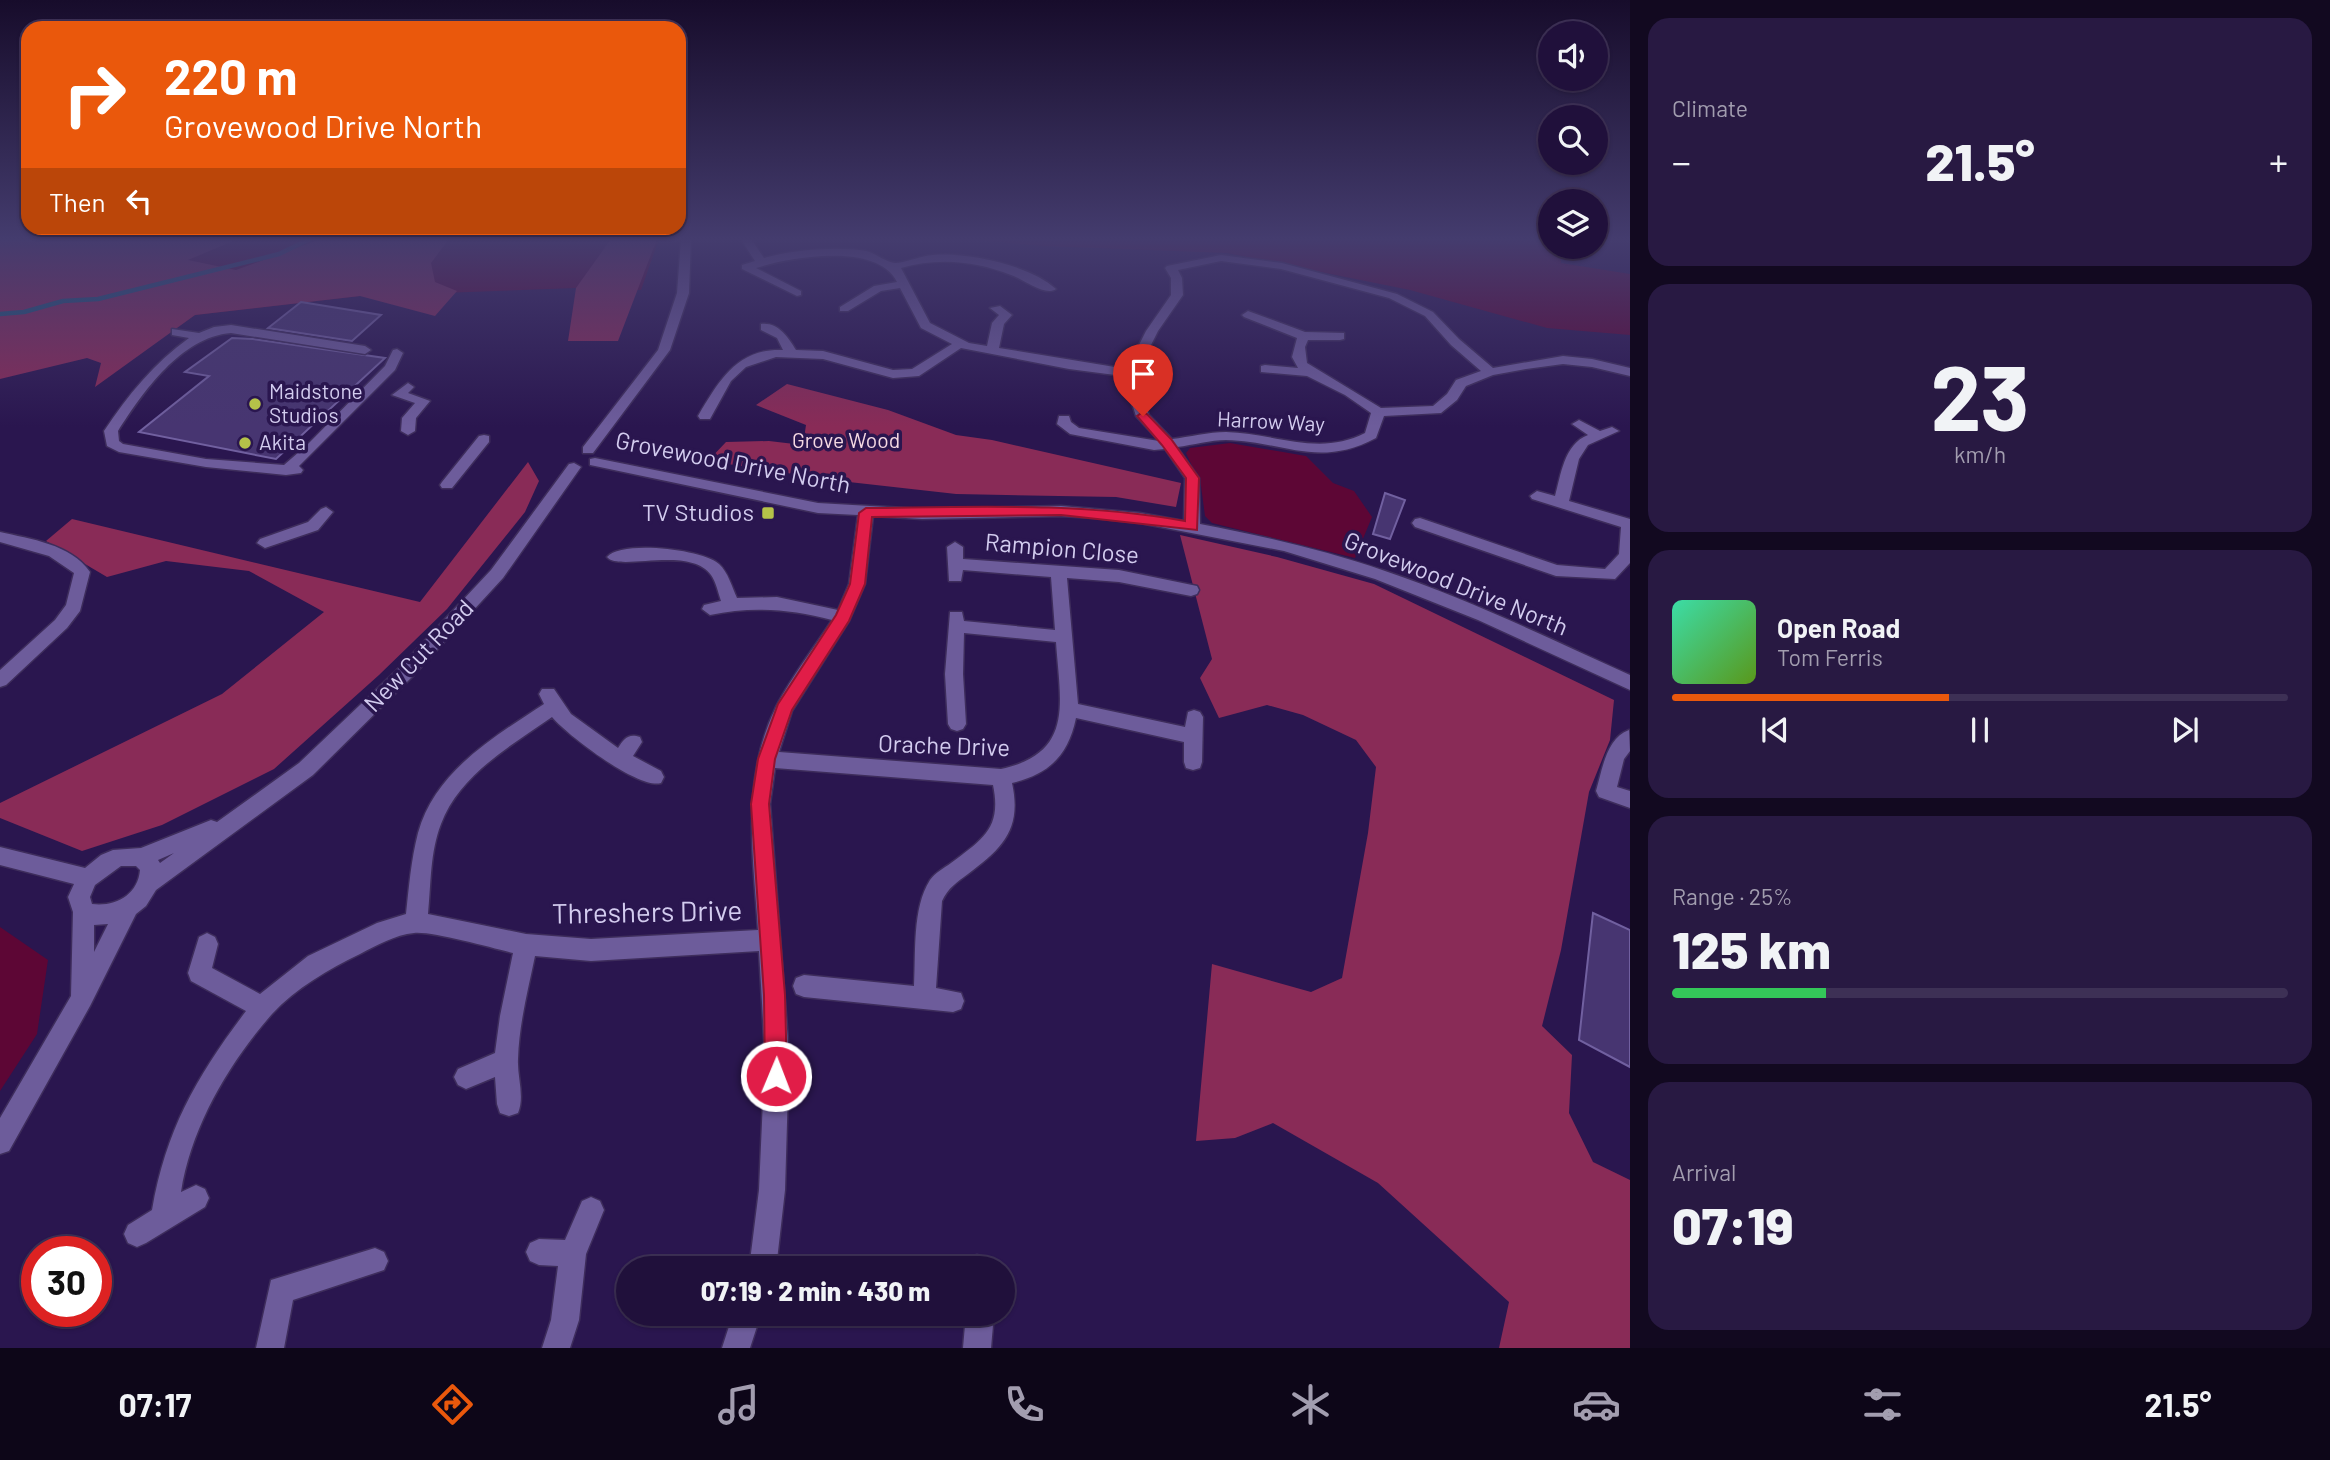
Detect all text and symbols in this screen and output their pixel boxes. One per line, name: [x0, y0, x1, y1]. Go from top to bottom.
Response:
map controls: [1538, 21, 1608, 259]
button: sound: [1538, 21, 1608, 91]
text: 220 m: [164, 46, 298, 105]
icon: right: [49, 49, 140, 140]
text: Climate: [1672, 94, 1748, 122]
button: search: [1538, 105, 1608, 175]
text: Grovewood Drive North: [164, 106, 482, 144]
text: 21.5°: [1925, 129, 2035, 191]
text: −: [1672, 138, 1691, 184]
text: +: [2269, 138, 2288, 184]
icon: left: [120, 182, 158, 220]
text: Then: [49, 186, 106, 217]
button: layers: [1538, 189, 1608, 259]
text: 23: [1931, 340, 2029, 449]
pin: [1113, 344, 1173, 416]
icon: arrive: [1124, 355, 1162, 393]
place label: Maidstone Studios: [269, 378, 363, 427]
marker: Maidstone Studios: [247, 396, 263, 412]
street label: Harrow Way: [1217, 405, 1326, 436]
street label: Grovewood Drive North: [613, 425, 853, 499]
park label: Grove Wood: [792, 427, 900, 452]
place label: Akita: [259, 429, 306, 454]
marker: Akita: [237, 435, 253, 451]
text: km/h: [1954, 440, 2006, 468]
place label: TV Studios: [642, 497, 754, 526]
marker: TV Studios: [760, 505, 776, 521]
street label: Grovewood Drive North: [1340, 524, 1573, 641]
street label: Rampion Close: [984, 526, 1140, 569]
street label: New Cut Road: [357, 593, 479, 717]
text: Open Road: [1777, 612, 1900, 643]
text: Tom Ferris: [1777, 643, 1883, 671]
icon: previous: [1756, 711, 1794, 749]
icon: pause: [1961, 711, 1999, 749]
icon: next: [2166, 711, 2204, 749]
street label: Orache Drive: [877, 728, 1011, 761]
text: Range · 25%: [1672, 882, 1792, 910]
street label: Threshers Drive: [551, 892, 743, 930]
text: 125 km: [1672, 917, 1831, 979]
position arrow: [739, 1039, 813, 1113]
text: Arrival: [1672, 1158, 1736, 1186]
text: 07:19: [1672, 1193, 1794, 1255]
speed limit sign: 30: [21, 1236, 112, 1327]
text: 07:19 · 2 min · 430 m: [701, 1275, 930, 1306]
icon: directions: [428, 1380, 477, 1429]
icon: music: [714, 1380, 763, 1429]
icon: phone: [1000, 1380, 1049, 1429]
icon: climate: [1286, 1380, 1335, 1429]
icon: car: [1572, 1380, 1621, 1429]
icon: filters: [1858, 1380, 1907, 1429]
text: 07:17: [119, 1385, 191, 1423]
text: 21.5°: [2144, 1385, 2211, 1423]

